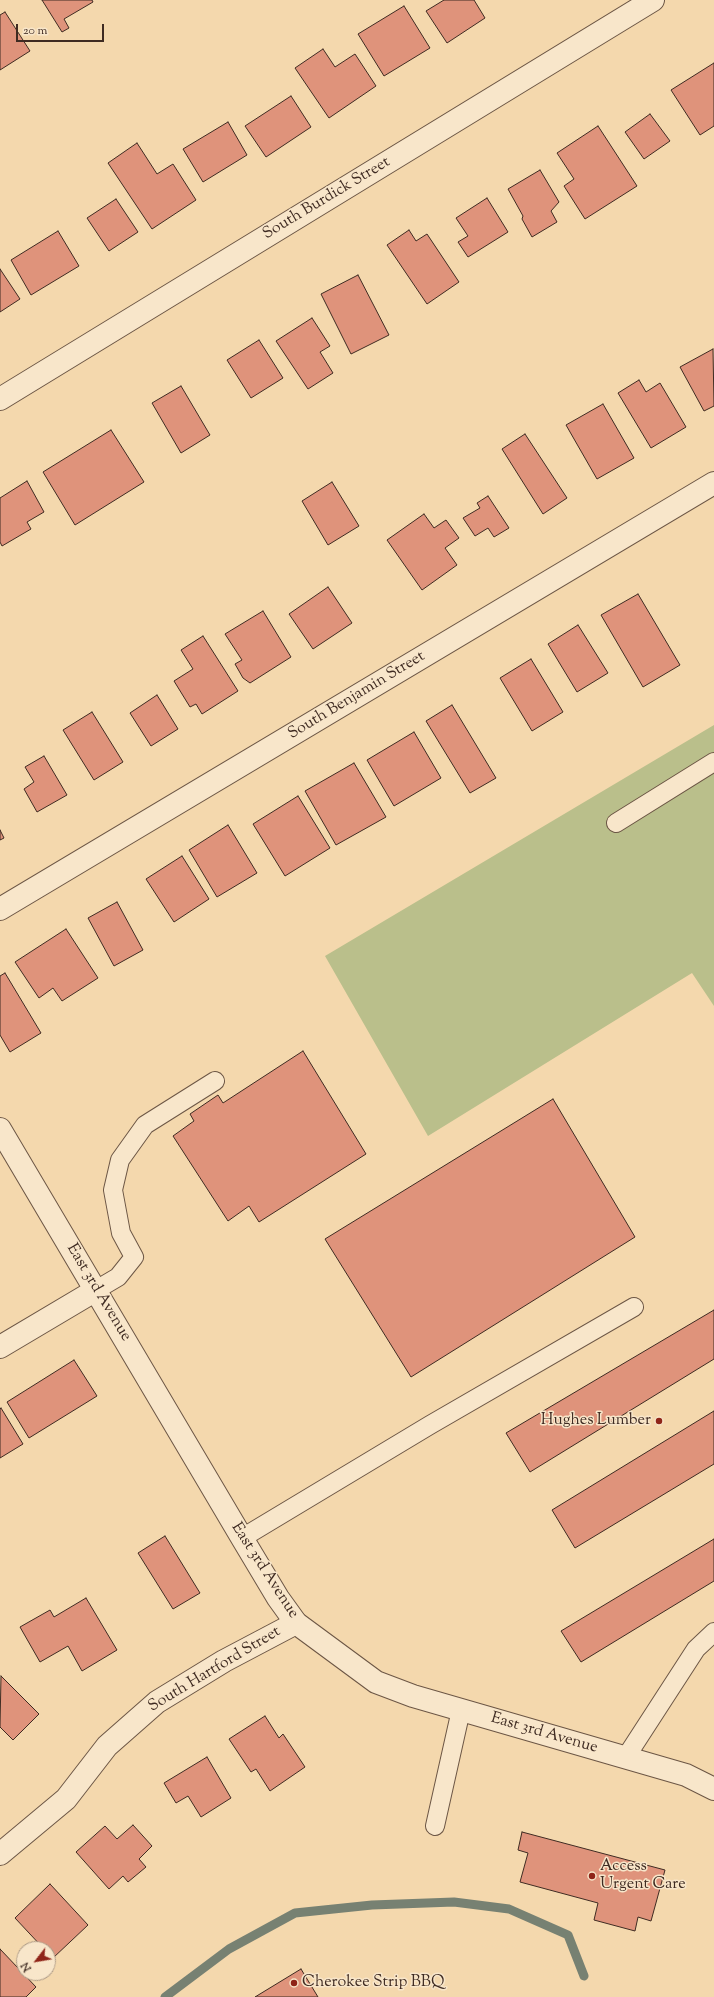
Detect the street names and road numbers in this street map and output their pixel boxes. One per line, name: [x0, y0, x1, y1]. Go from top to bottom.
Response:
street label: South Burdick Street: [260, 153, 394, 245]
street label: South Benjamin Street: [285, 648, 429, 744]
street label: East 3rd Avenue: [61, 1241, 135, 1345]
street label: East 3rd Avenue: [226, 1519, 302, 1623]
street label: South Hartford Street: [145, 1623, 285, 1717]
street label: East 3rd Avenue: [488, 1710, 600, 1758]

